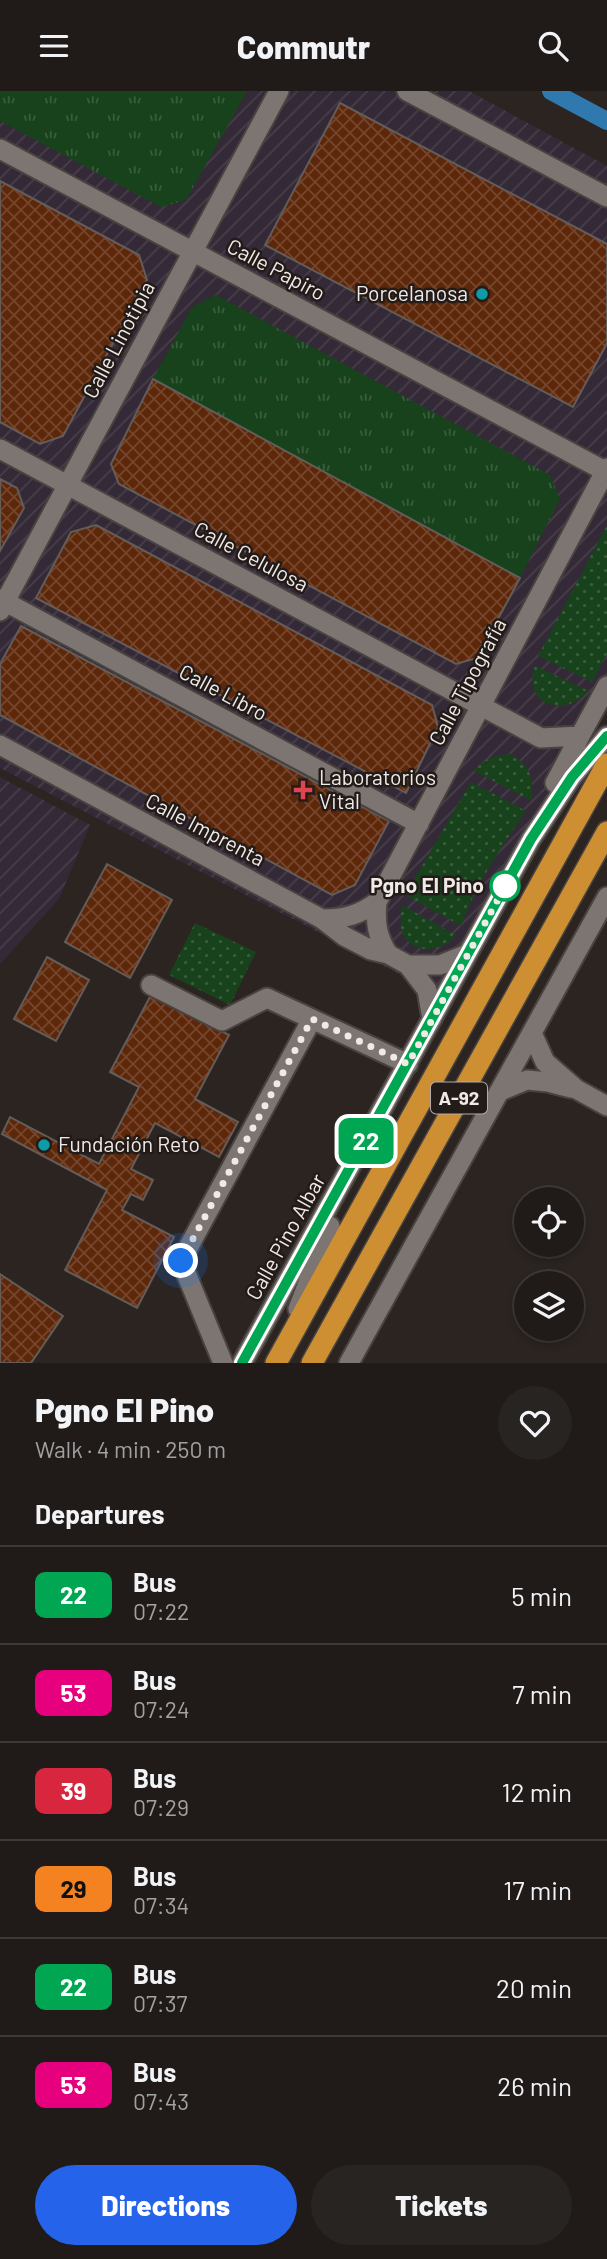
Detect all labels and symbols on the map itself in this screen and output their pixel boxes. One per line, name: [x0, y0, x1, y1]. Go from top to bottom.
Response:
street label: Calle Papiro: [223, 232, 330, 305]
street label: Calle Linotipia: [76, 277, 159, 402]
place label: Porcelanosa: [356, 280, 468, 305]
marker: Porcelanosa: [474, 286, 490, 302]
street label: Calle Celulosa: [190, 515, 313, 596]
street label: Calle Tipografía: [423, 613, 511, 749]
street label: Calle Libro: [175, 658, 272, 725]
place label: Laboratorios Vital: [319, 764, 436, 813]
marker: Laboratorios Vital: [293, 780, 313, 800]
street label: Calle Imprenta: [142, 787, 270, 871]
marker: Pgno El Pino: [490, 871, 520, 901]
place label: Pgno El Pino: [370, 872, 484, 897]
road number: A-92: [431, 1083, 487, 1114]
line badge: 22: [334, 1118, 398, 1164]
place label: Fundación Reto: [58, 1131, 200, 1156]
marker: Fundación Reto: [36, 1137, 52, 1153]
street label: Calle Pino Albar: [240, 1168, 330, 1304]
your location: [163, 1243, 198, 1278]

